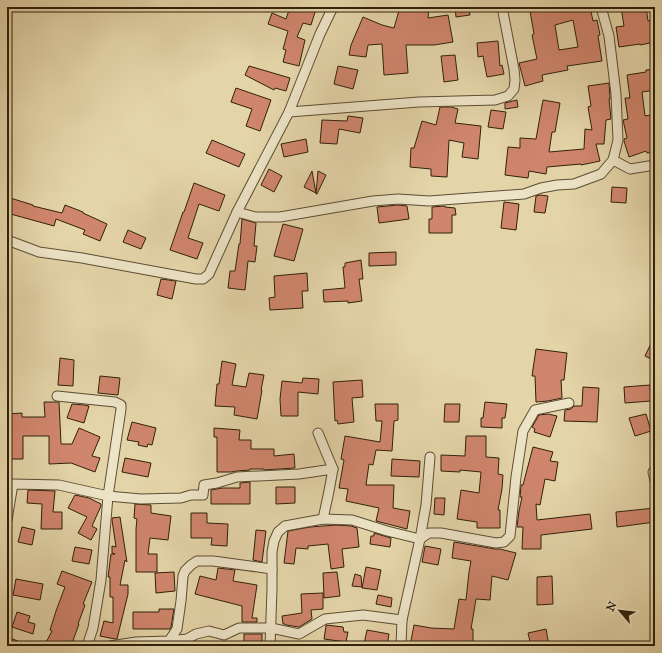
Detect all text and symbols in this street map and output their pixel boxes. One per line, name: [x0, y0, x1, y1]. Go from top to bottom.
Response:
north arrow: [600, 591, 640, 631]
text: N: [604, 599, 620, 614]

